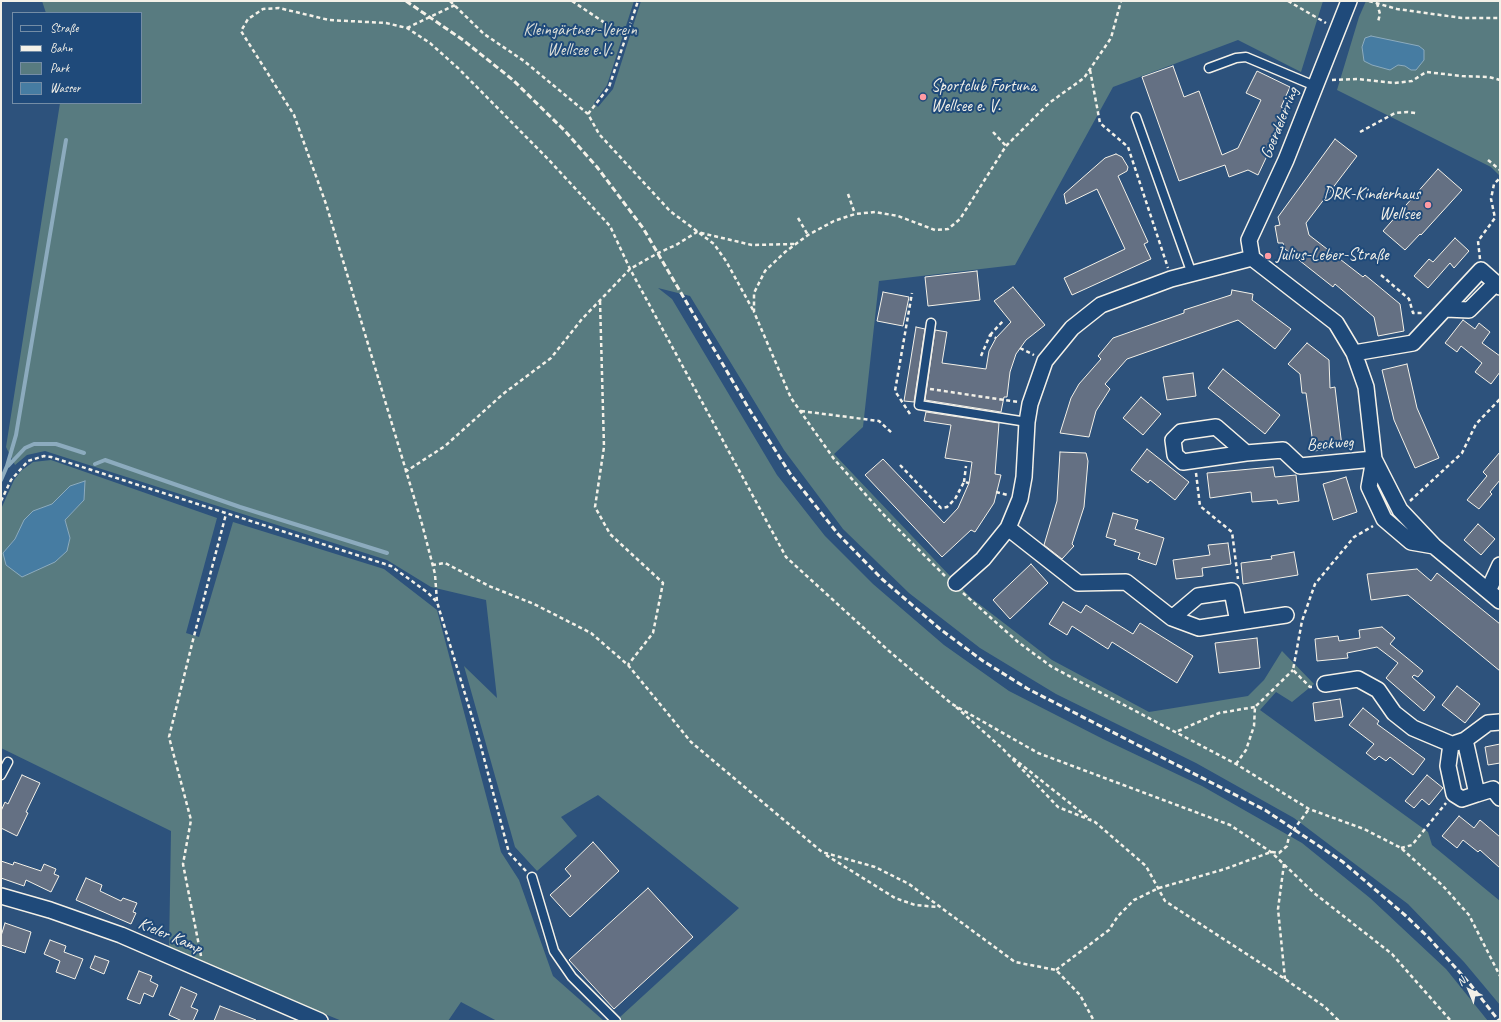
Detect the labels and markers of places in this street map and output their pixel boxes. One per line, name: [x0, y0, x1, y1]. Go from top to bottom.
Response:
place label: Sportclub Fortuna Wellsee e. V.: [931, 77, 1036, 117]
marker: Sportclub Fortuna Wellsee e. V.: [918, 92, 928, 102]
place label: DRK-Kinderhaus Wellsee: [1323, 185, 1420, 225]
marker: DRK-Kinderhaus Wellsee: [1423, 200, 1433, 210]
place label: Julius-Leber-Straße: [1276, 246, 1388, 266]
marker: Julius-Leber-Straße: [1263, 251, 1273, 261]

